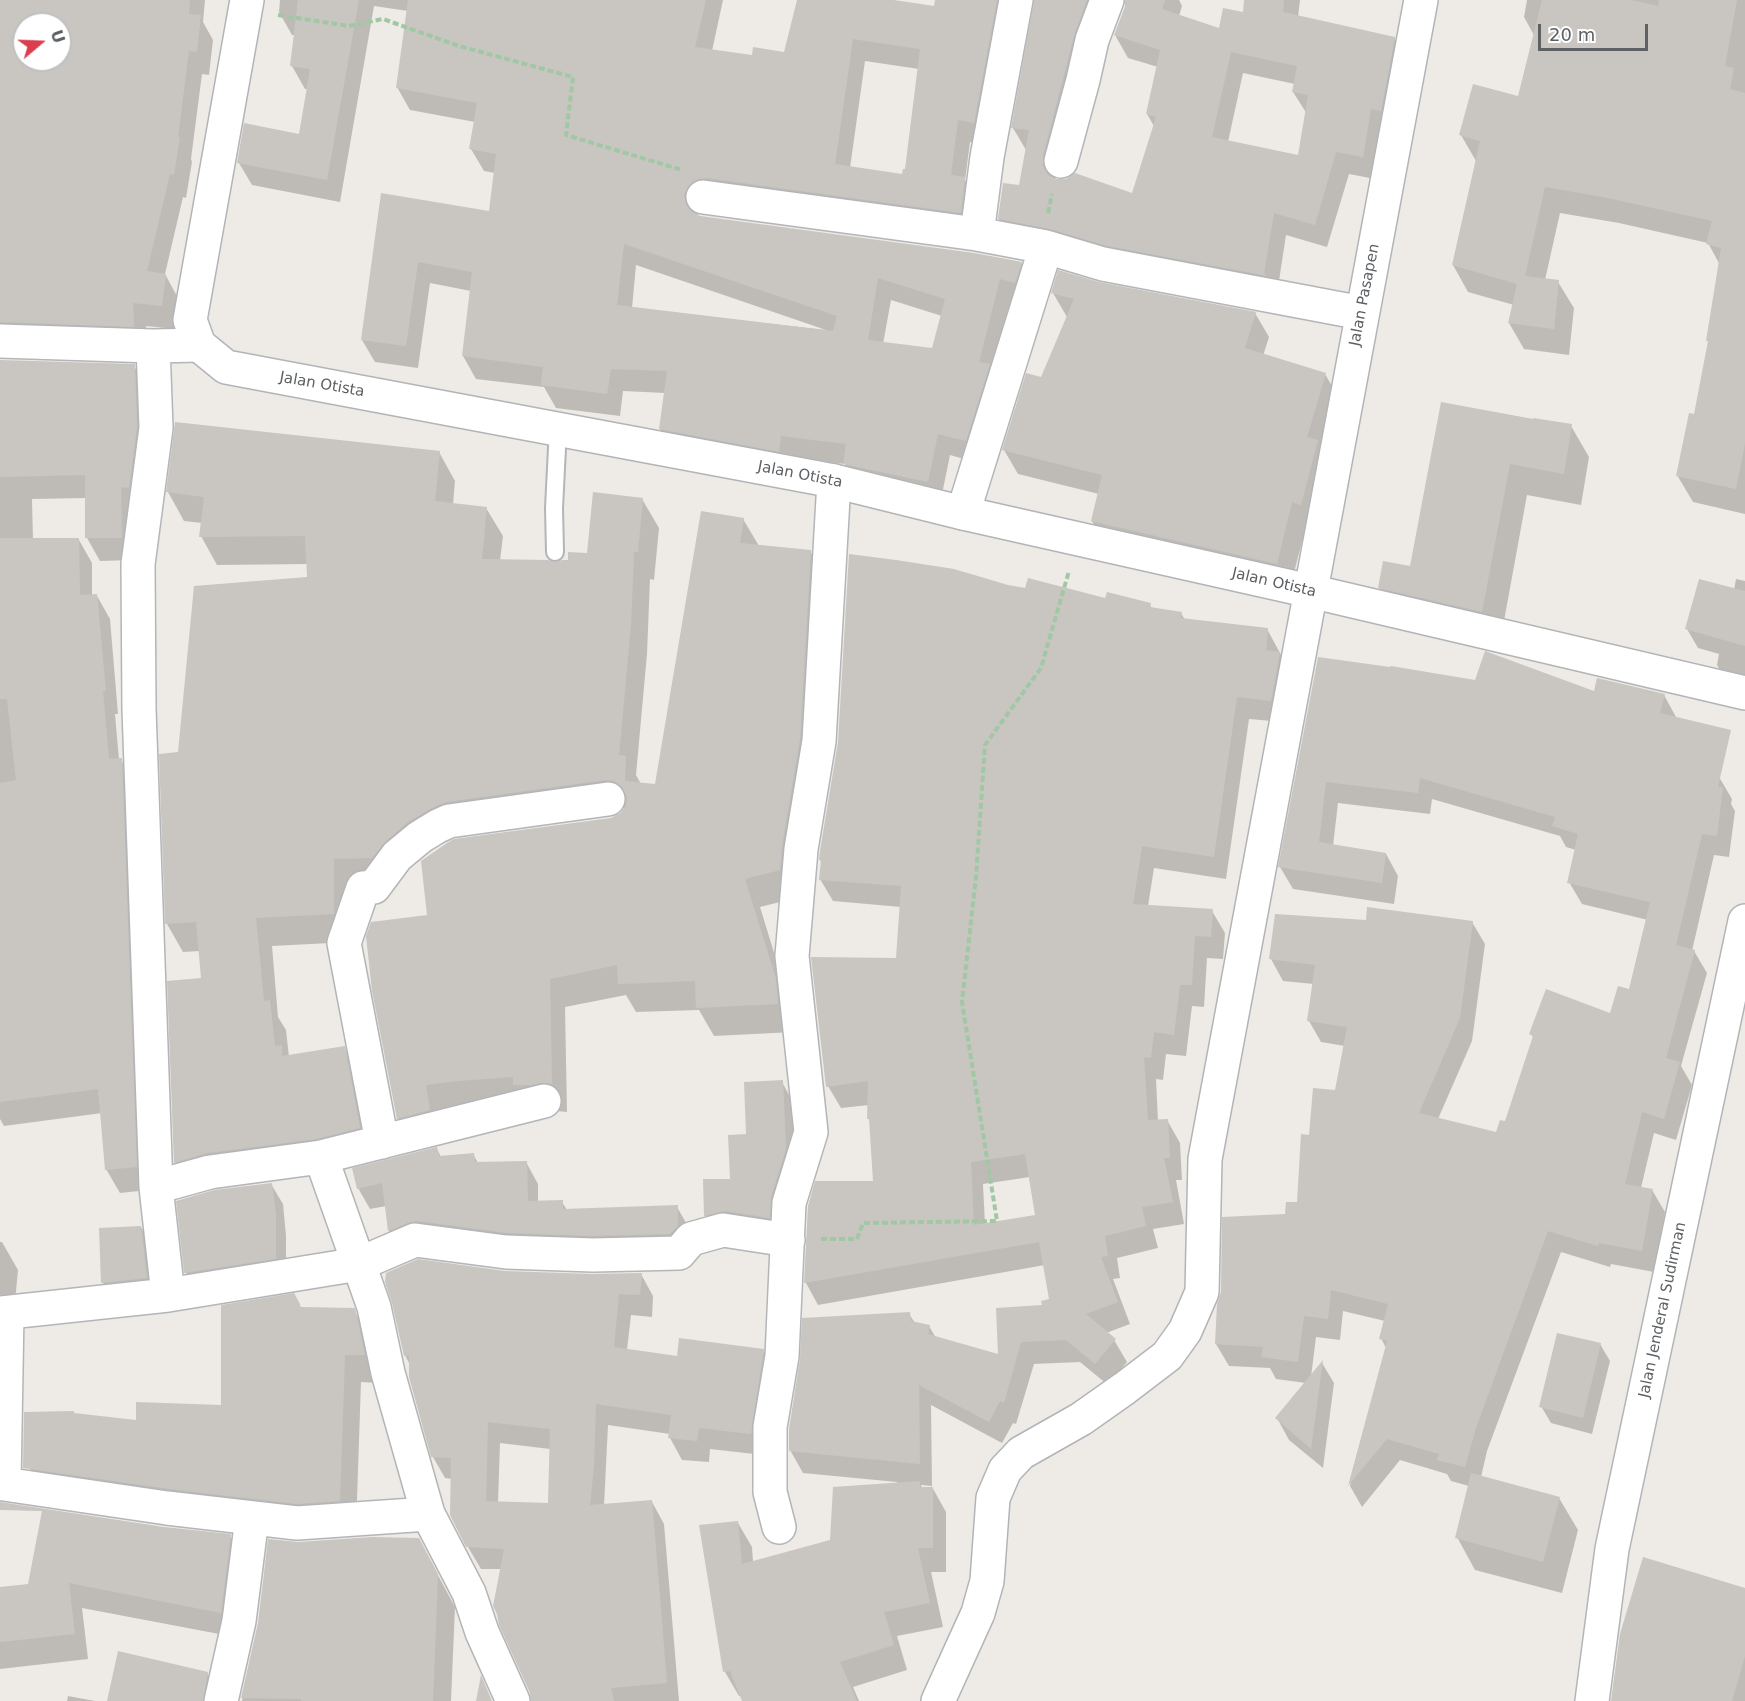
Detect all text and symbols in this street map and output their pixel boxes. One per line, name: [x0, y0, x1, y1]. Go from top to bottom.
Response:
north arrow: [12, 12, 72, 72]
scale bar: [1541, 12, 1650, 50]
text: 20 m: [1549, 24, 1595, 45]
text: U: [47, 27, 69, 46]
street label: Jalan Pasapen: [1346, 242, 1384, 348]
street label: Jalan Otista: [278, 369, 366, 401]
street label: Jalan Otista: [756, 458, 844, 492]
street label: Jalan Otista: [1230, 565, 1318, 601]
street label: Jalan Jenderal Sudirman: [1636, 1220, 1690, 1400]

